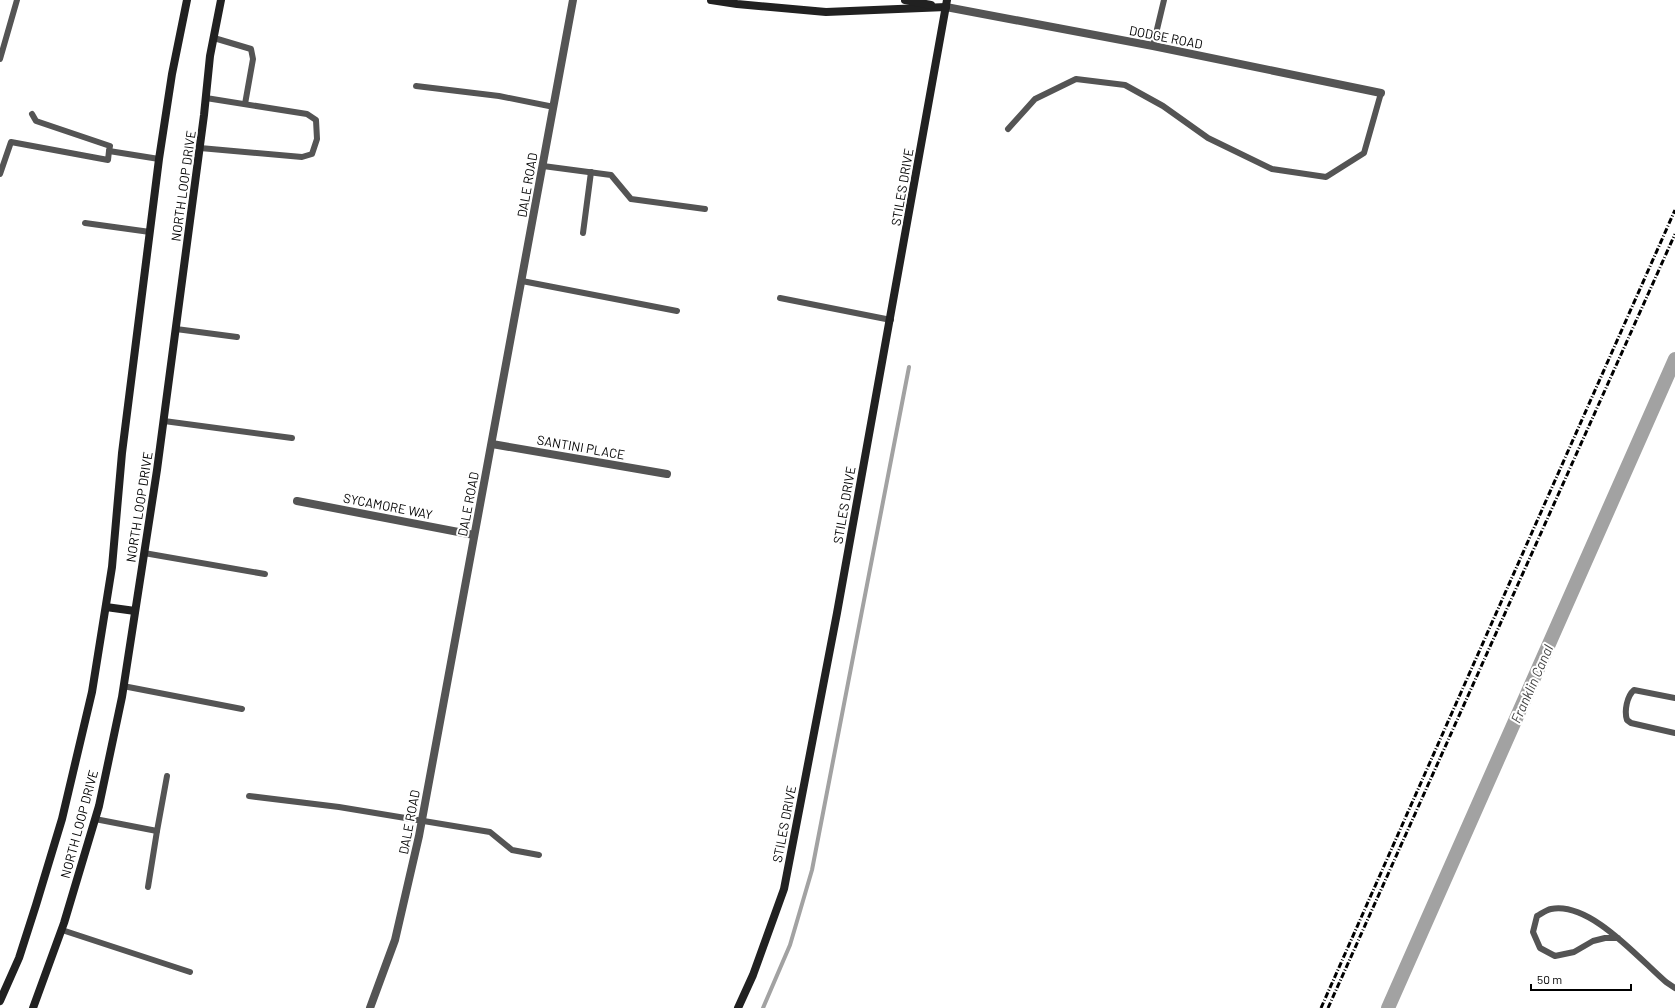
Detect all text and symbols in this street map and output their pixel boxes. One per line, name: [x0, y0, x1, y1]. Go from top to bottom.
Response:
street label: DODGE ROAD: [1128, 22, 1204, 52]
street label: NORTH LOOP DRIVE: [167, 129, 199, 242]
street label: STILES DRIVE: [887, 147, 917, 227]
street label: DALE ROAD: [513, 151, 541, 219]
street label: SANTINI PLACE: [536, 431, 626, 463]
street label: NORTH LOOP DRIVE: [122, 450, 156, 563]
street label: STILES DRIVE: [829, 465, 859, 545]
street label: DALE ROAD: [454, 470, 482, 538]
street label: SYCAMORE WAY: [342, 490, 434, 522]
water label: Franklin Canal: [1507, 642, 1556, 726]
street label: NORTH LOOP DRIVE: [57, 768, 101, 880]
street label: STILES DRIVE: [769, 784, 799, 864]
street label: DALE ROAD: [395, 788, 423, 856]
scale bar: [1531, 966, 1631, 992]
text: 50 m: [1537, 972, 1562, 986]

